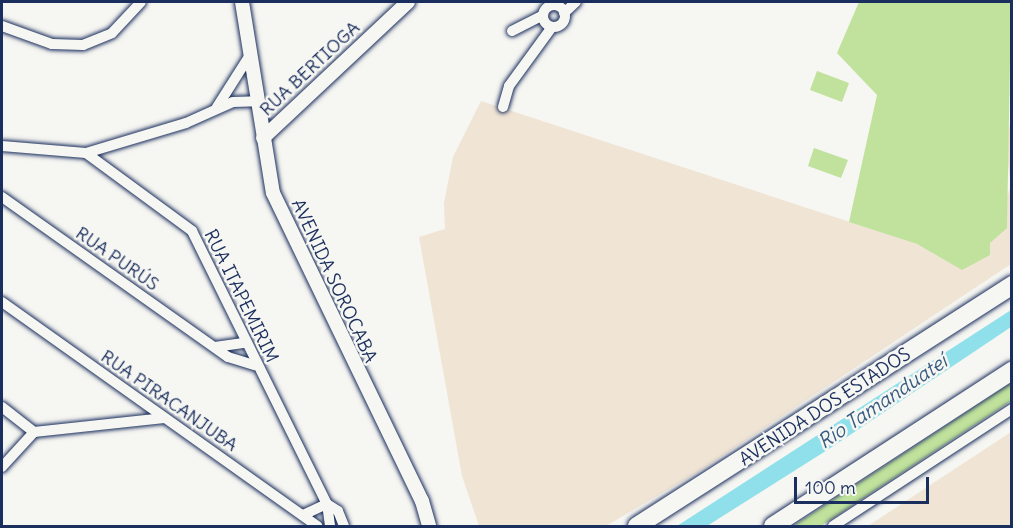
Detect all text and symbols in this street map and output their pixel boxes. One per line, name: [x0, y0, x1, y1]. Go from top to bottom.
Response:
street label: RUA BERTIOGA: [256, 17, 364, 121]
street label: AVENIDA SOROCABA: [287, 196, 381, 366]
street label: RUA PURÚS: [71, 222, 163, 296]
street label: RUA ITAPEMIRIM: [199, 226, 283, 366]
street label: AVENIDA DOS ESTADOS: [735, 343, 915, 471]
street label: RUA PIRACANJUBA: [97, 346, 241, 456]
water label: Rio Tamanduateí: [813, 349, 951, 453]
scale bar: [797, 465, 932, 503]
text: 100 m: [805, 476, 856, 499]

